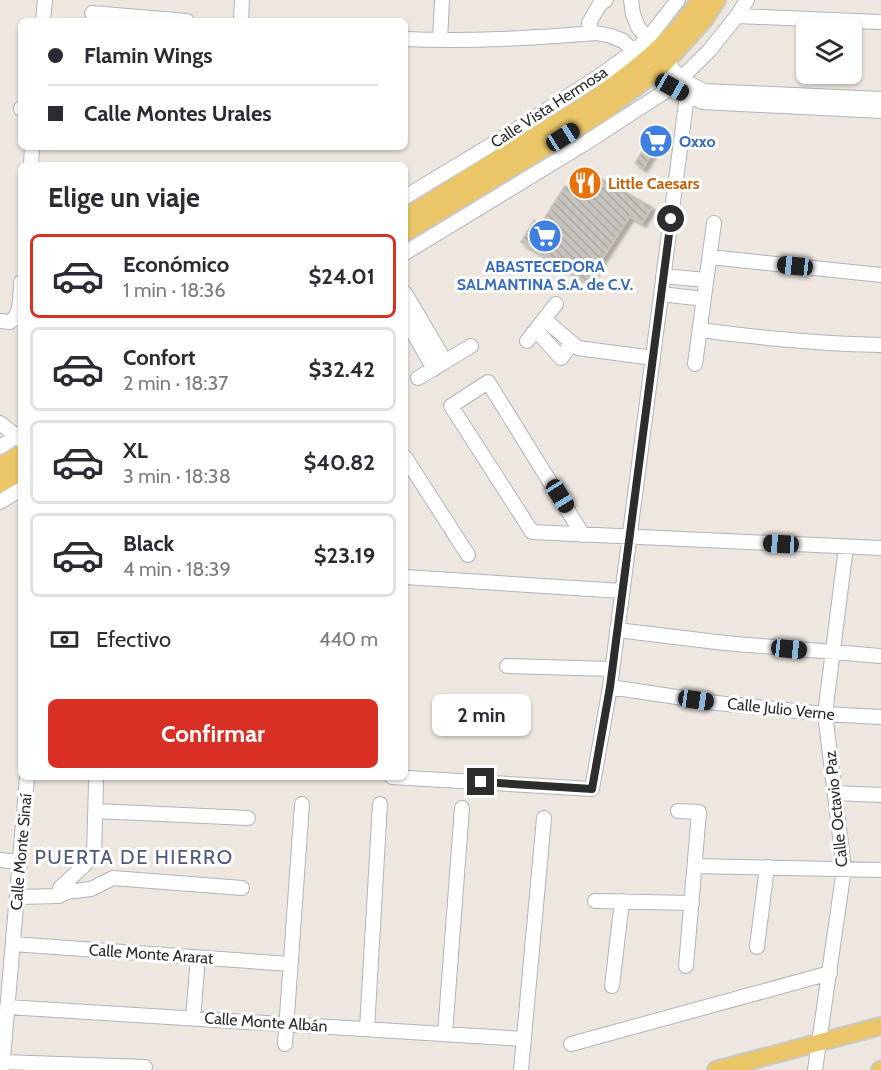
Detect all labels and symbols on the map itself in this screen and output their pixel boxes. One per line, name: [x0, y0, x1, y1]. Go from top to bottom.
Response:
street label: Calle Vista Hermosa: [487, 62, 611, 152]
car: [652, 70, 692, 104]
car: [543, 120, 583, 154]
supermarket icon: Oxxo: [638, 123, 674, 159]
place label: Oxxo: [679, 132, 716, 151]
restaurant icon: Little Caesars: [567, 165, 603, 201]
place label: Little Caesars: [608, 174, 700, 193]
route start: [657, 205, 684, 232]
supermarket icon: ABASTECEDORA SALMANTINA S.A. de C.V.: [527, 218, 563, 254]
car: [776, 255, 814, 277]
place label: ABASTECEDORA SALMANTINA S.A. de C.V.: [457, 257, 633, 294]
car: [543, 476, 577, 516]
car: [763, 534, 799, 554]
car: [770, 638, 808, 660]
car: [677, 689, 715, 711]
street label: Calle Julio Verne: [726, 694, 836, 724]
callout: 2 min: [432, 695, 530, 737]
street label: Calle Octavio Paz: [820, 749, 852, 868]
route end: [467, 768, 494, 795]
street label: Calle Monte Sinaí: [6, 792, 36, 911]
district label: PUERTA DE HIERRO: [34, 845, 234, 869]
street label: Calle Monte Ararat: [88, 940, 214, 968]
street label: Calle Monte Albán: [204, 1008, 328, 1036]

